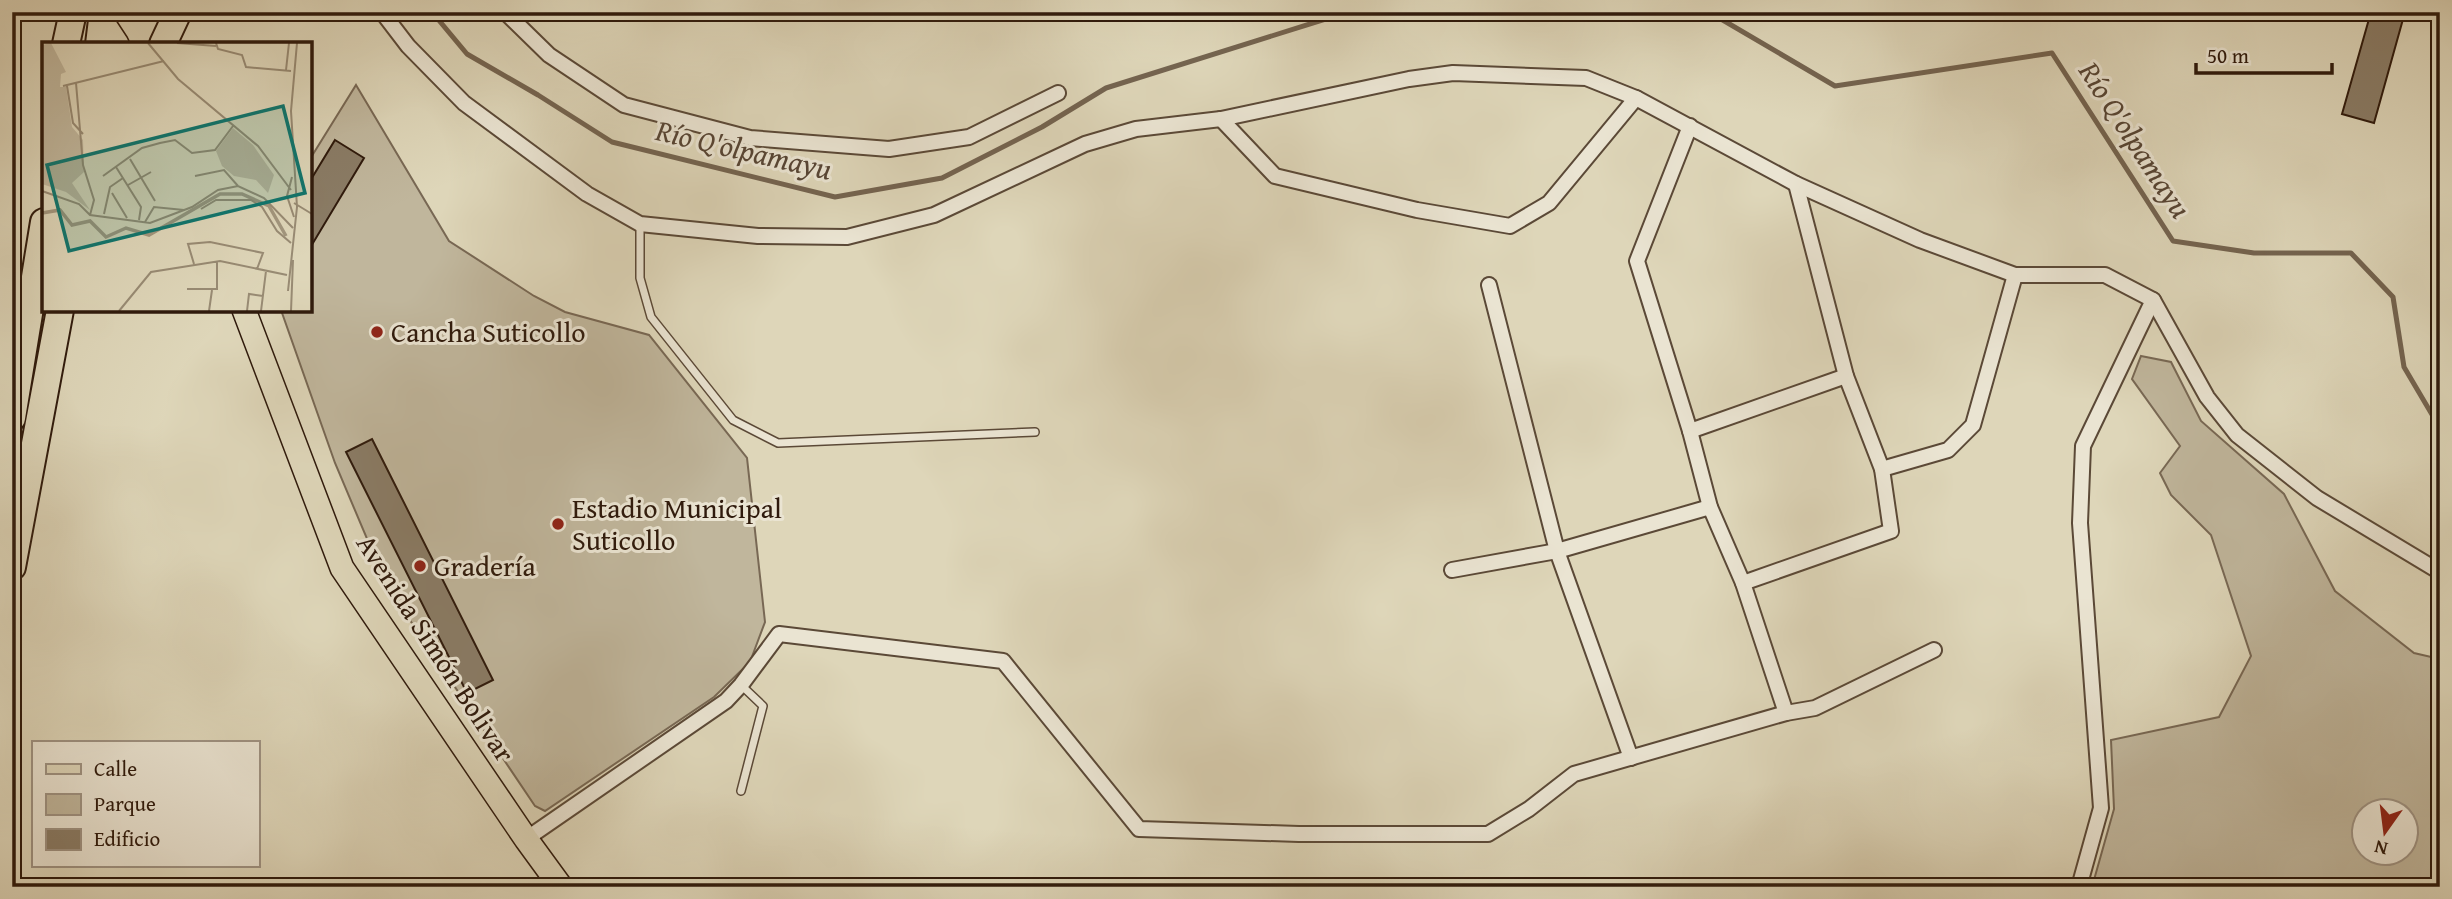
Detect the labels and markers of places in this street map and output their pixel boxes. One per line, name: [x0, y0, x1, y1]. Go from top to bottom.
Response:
place label: Cancha Suticollo: [391, 311, 586, 352]
marker: Cancha Suticollo: [369, 324, 385, 340]
place label: Estadio Municipal Suticollo: [572, 487, 782, 560]
marker: Estadio Municipal Suticollo: [550, 516, 566, 532]
place label: Gradería: [434, 545, 536, 586]
marker: Gradería: [412, 558, 428, 574]

